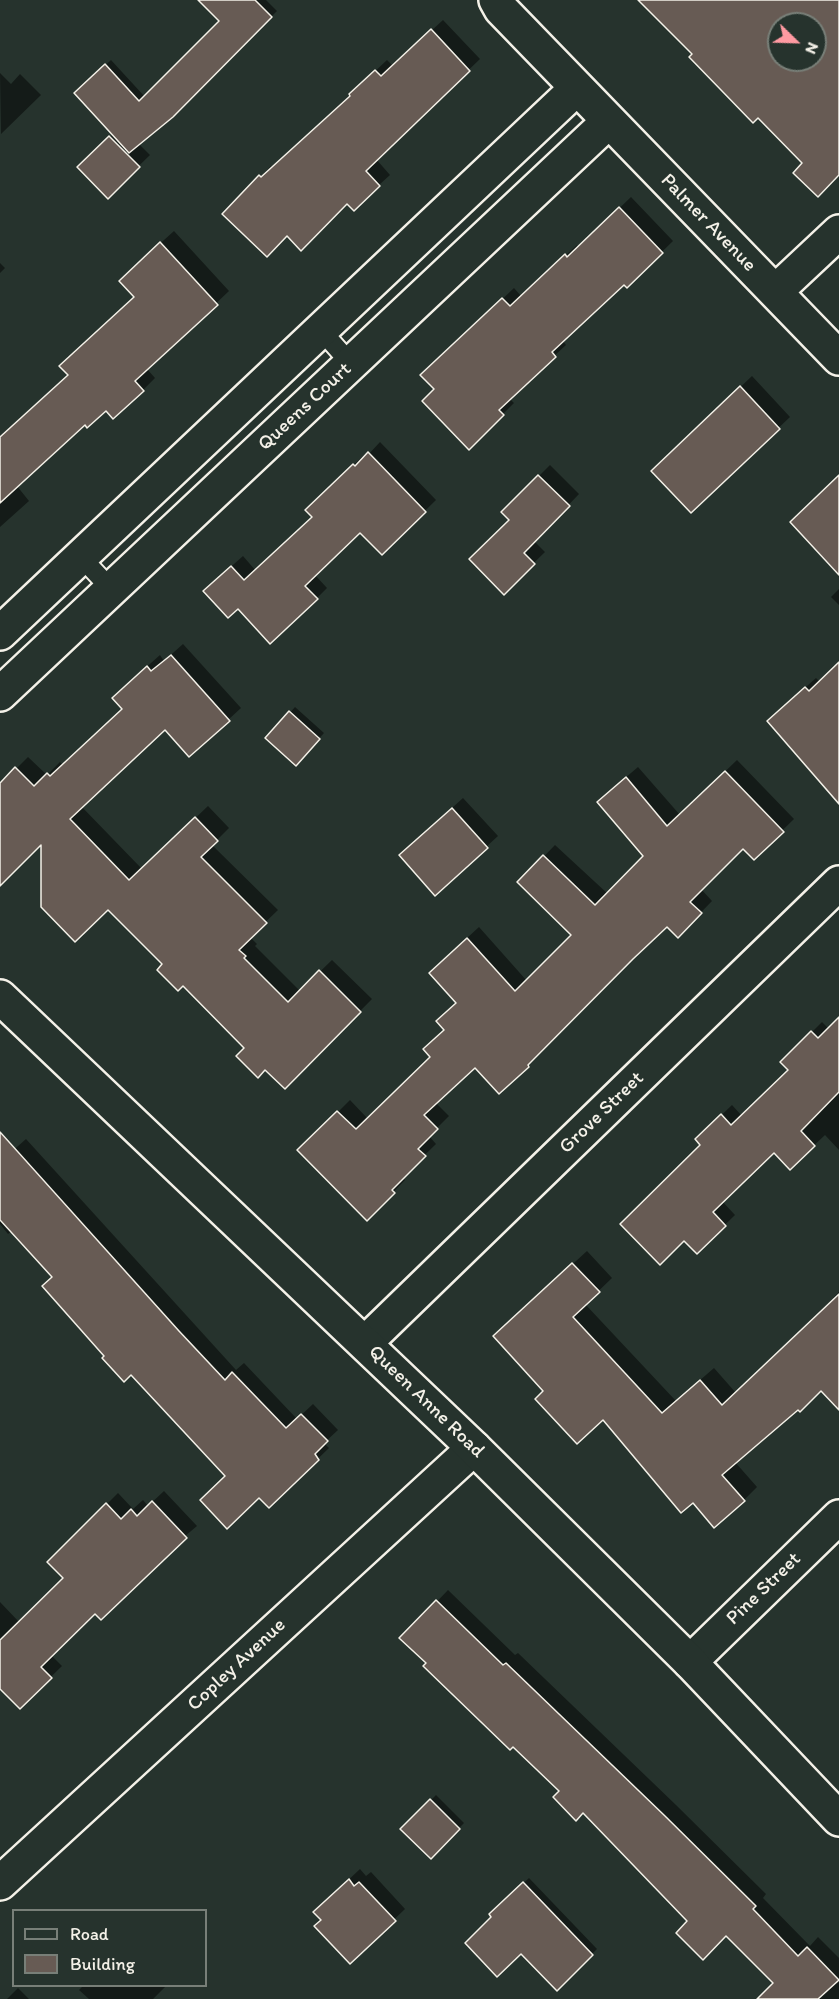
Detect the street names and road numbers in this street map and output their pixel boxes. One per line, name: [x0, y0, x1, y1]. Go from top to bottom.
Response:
street label: Palmer Avenue: [655, 169, 761, 277]
street label: Queens Court: [253, 358, 357, 456]
street label: Grove Street: [555, 1067, 649, 1159]
street label: Queen Anne Road: [363, 1340, 489, 1464]
street label: Pine Street: [722, 1547, 806, 1631]
street label: Copley Avenue: [183, 1613, 291, 1717]

